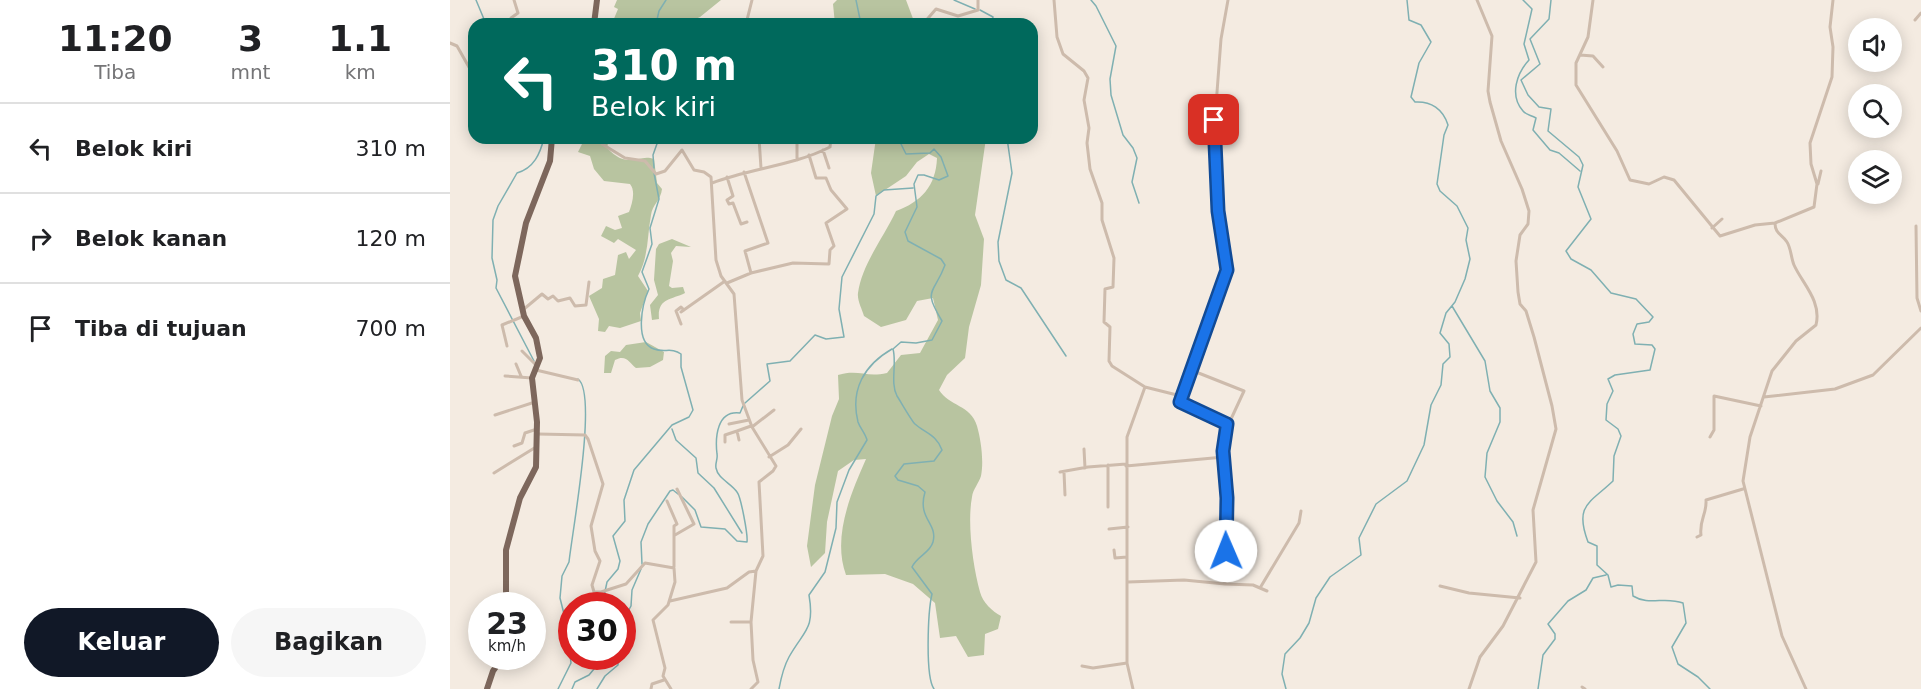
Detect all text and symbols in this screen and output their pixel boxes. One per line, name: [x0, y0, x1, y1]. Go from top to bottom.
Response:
text: 11:20: [58, 18, 173, 59]
text: 3: [238, 18, 263, 59]
text: 1.1: [328, 18, 392, 59]
map controls: [1848, 18, 1902, 204]
button: sound: [1848, 18, 1902, 72]
text: 310 m: [591, 41, 737, 90]
icon: left: [492, 42, 570, 120]
text: Tiba: [94, 60, 136, 84]
text: mnt: [230, 60, 270, 84]
text: km: [345, 60, 376, 84]
button: search: [1848, 84, 1902, 138]
text: Belok kiri: [591, 91, 716, 122]
pin: [1188, 94, 1239, 145]
icon: arrive: [1197, 103, 1230, 136]
icon: left: [24, 132, 57, 165]
text: Belok kiri: [75, 136, 192, 161]
text: 310 m: [356, 136, 426, 161]
button: layers: [1848, 150, 1902, 204]
icon: right: [24, 222, 57, 255]
text: Belok kanan: [75, 226, 227, 251]
text: 120 m: [356, 226, 426, 251]
icon: arrive: [24, 312, 57, 345]
text: Tiba di tujuan: [75, 316, 247, 341]
text: 700 m: [356, 316, 426, 341]
position arrow: [1194, 519, 1258, 583]
speed limit sign: 30: [558, 592, 636, 670]
text: 23: [486, 606, 528, 641]
button: Keluar: [24, 608, 219, 677]
button: Bagikan: [231, 608, 426, 677]
text: km/h: [488, 637, 526, 655]

